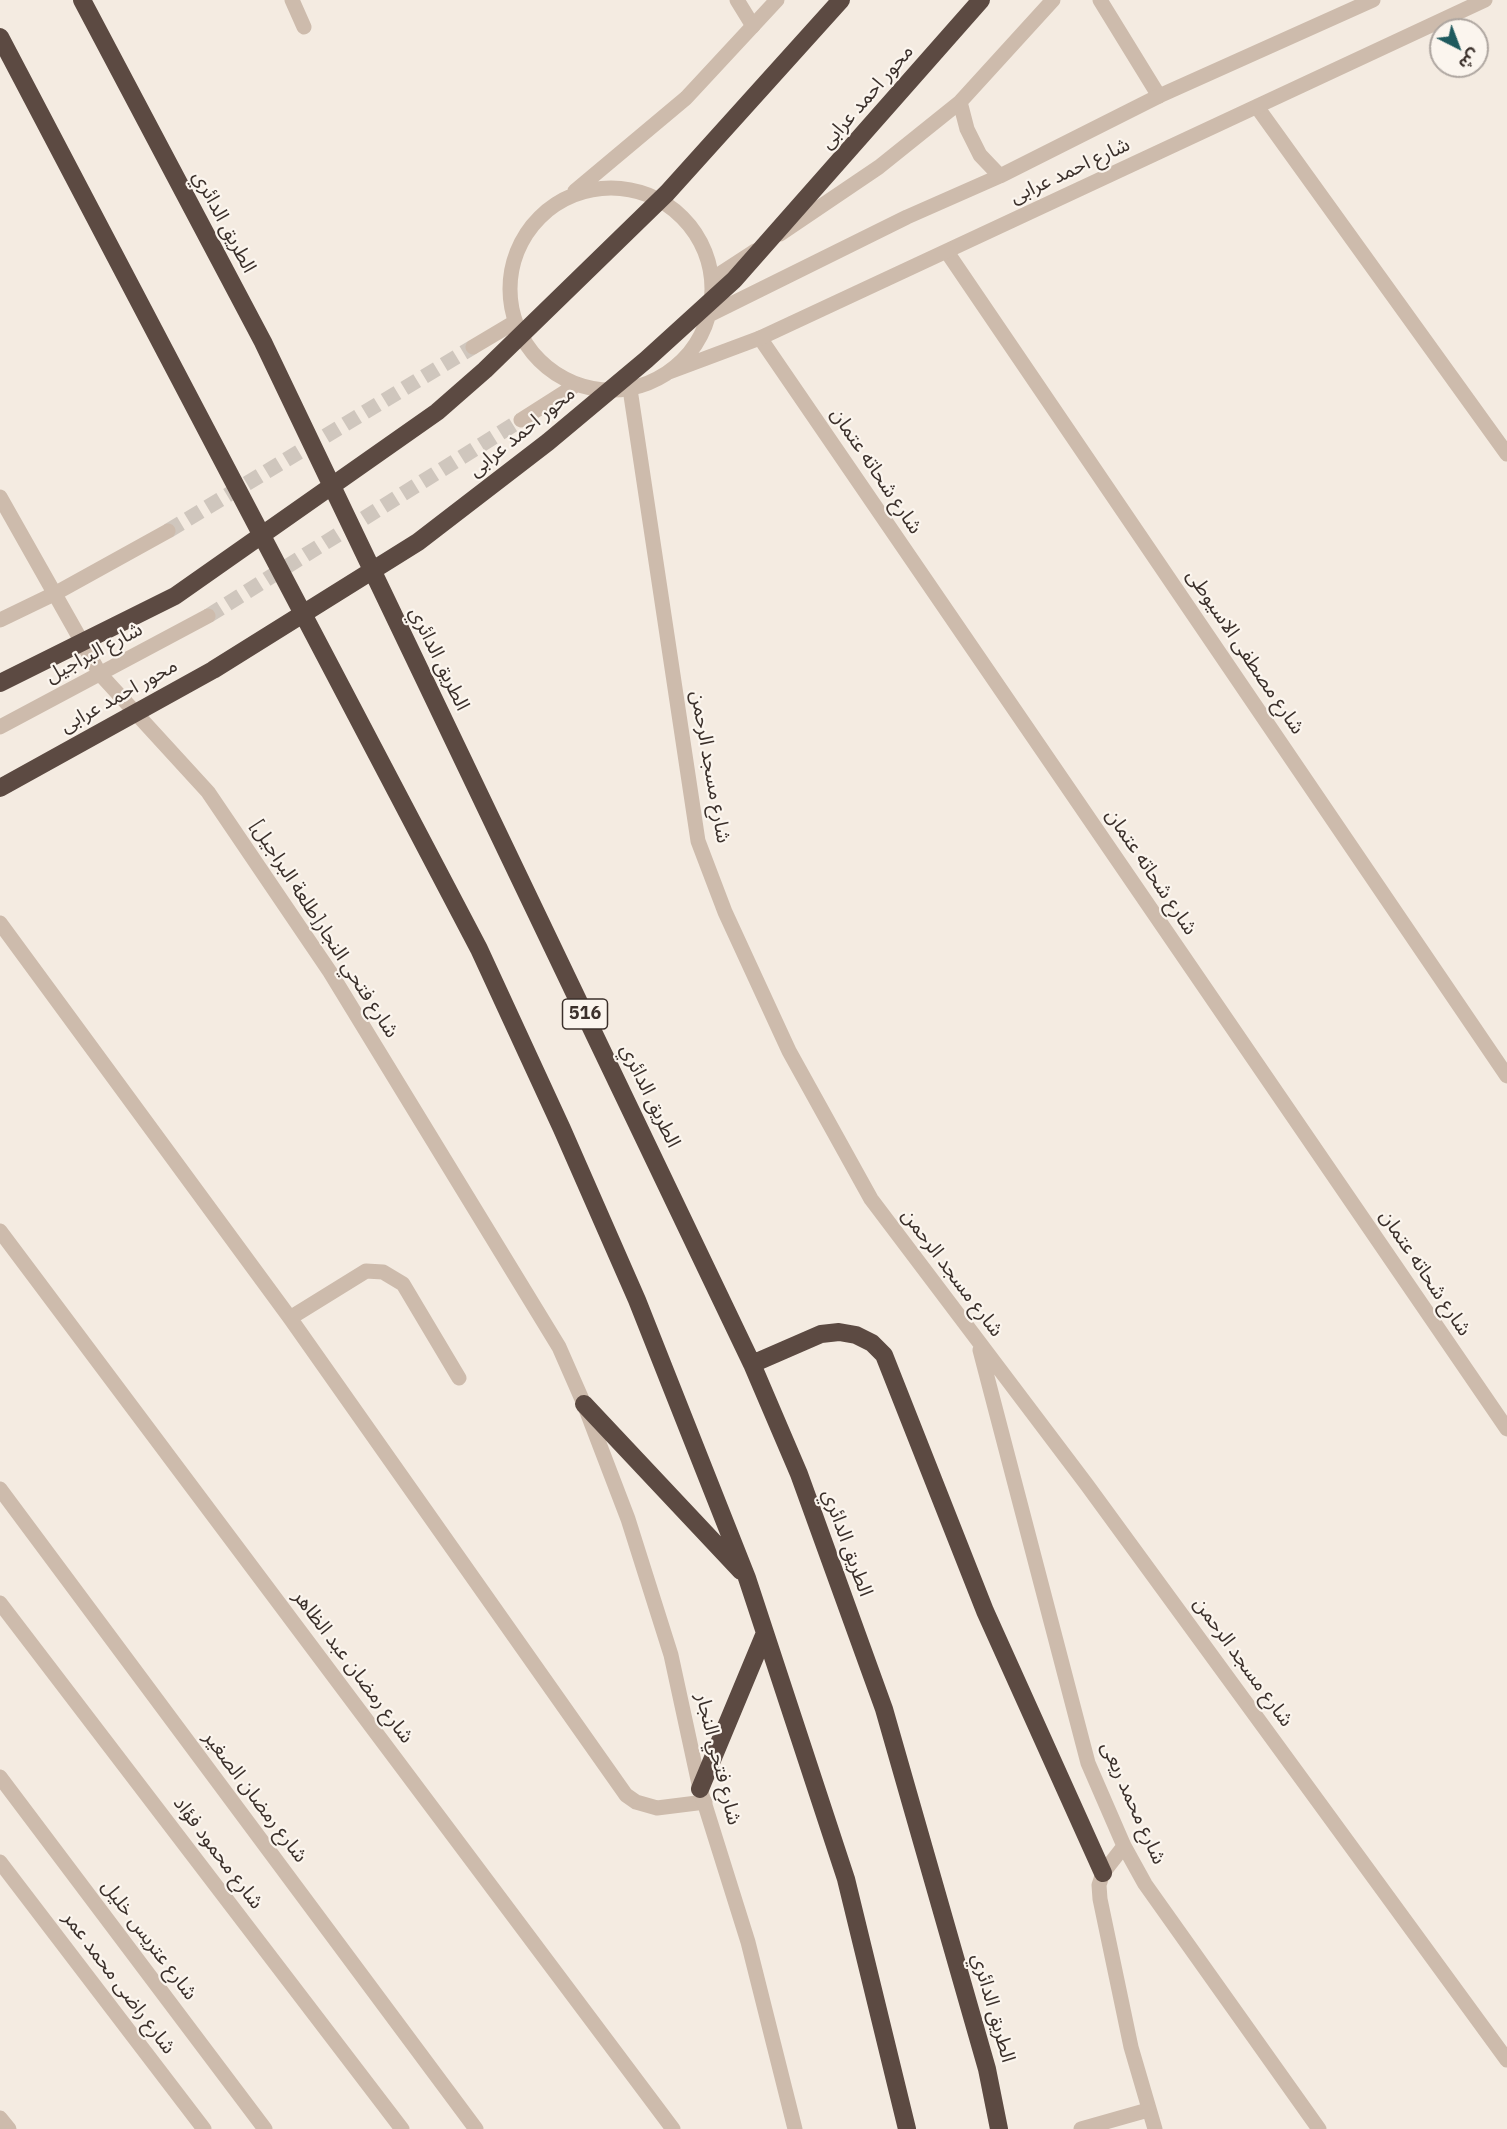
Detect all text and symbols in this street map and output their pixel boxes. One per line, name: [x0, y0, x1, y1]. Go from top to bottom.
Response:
north arrow: [1429, 18, 1489, 78]
street label: محور احمد عرابى: [815, 40, 919, 154]
text: ش: [1455, 45, 1485, 75]
street label: شارع احمد عرابى: [1006, 133, 1134, 209]
street label: الطريق الدائري: [187, 167, 261, 277]
street label: محور احمد عرابى: [464, 382, 580, 482]
street label: شارع شحاته عتمان: [825, 403, 927, 539]
street label: شارع مصطفى الاسيوطى: [1181, 565, 1309, 739]
street label: الطريق الدائري: [404, 603, 474, 715]
street label: شارع البراجيل: [41, 617, 147, 689]
street label: محور احمد عرابى: [56, 654, 182, 738]
street label: شارع مسجد الرحمن: [685, 689, 735, 845]
street label: شارع شحاته عتمان: [1100, 804, 1202, 940]
street label: شارع فتحي النجار[طلعة البراجيل]: [245, 816, 403, 1042]
road number: 516: [562, 999, 608, 1029]
street label: الطريق الدائري: [615, 1040, 685, 1152]
street label: شارع مسجد الرحمن: [896, 1204, 1008, 1342]
street label: شارع شحاته عتمان: [1374, 1205, 1476, 1341]
street label: الطريق الدائري: [817, 1486, 877, 1600]
street label: شارع رمضان عبد الظاهر: [288, 1586, 418, 1748]
street label: شارع مسجد الرحمن: [1188, 1593, 1298, 1731]
street label: شارع فتحي النجار: [690, 1691, 746, 1827]
street label: شارع رمضان الصغير: [198, 1726, 312, 1868]
street label: شارع محمد ريعى: [1095, 1738, 1171, 1868]
street label: شارع محمود فؤاد: [168, 1792, 268, 1914]
street label: شارع عتريس خليل: [96, 1875, 202, 2005]
street label: شارع راضى محمد عمر: [58, 1907, 180, 2059]
street label: الطريق الدائري: [966, 1951, 1020, 2065]

